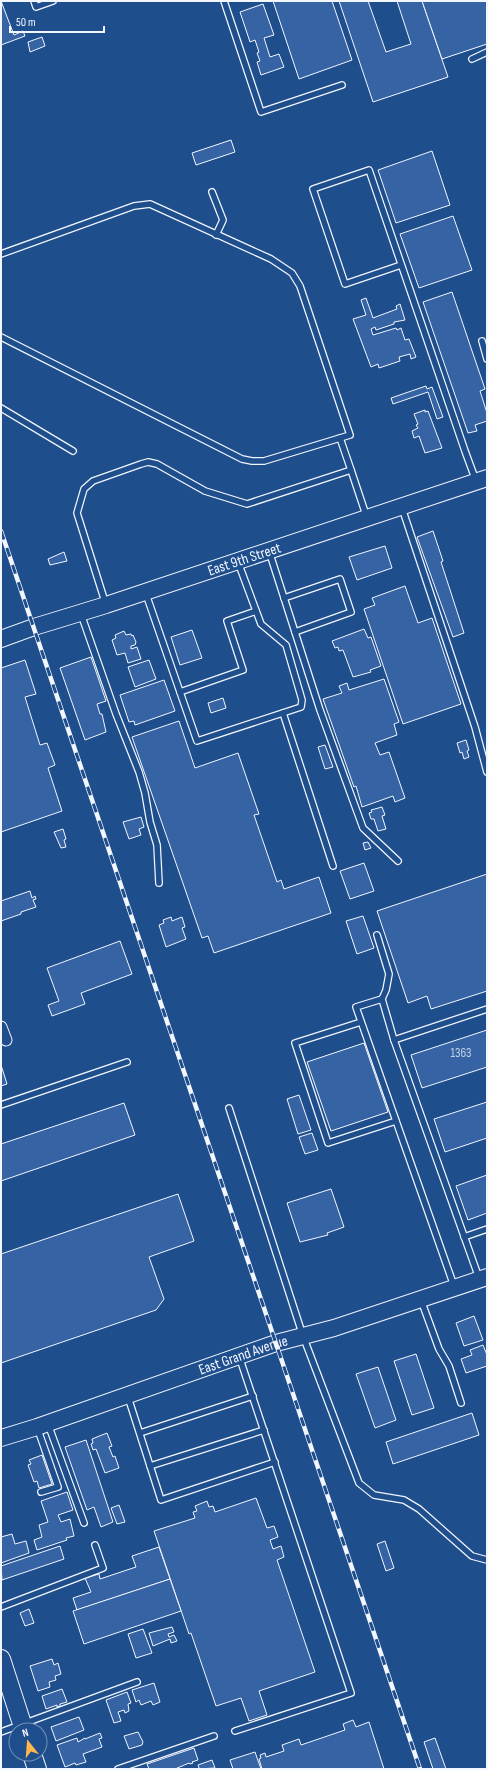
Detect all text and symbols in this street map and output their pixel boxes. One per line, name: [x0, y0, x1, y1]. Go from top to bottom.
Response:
scale bar: [10, 8, 104, 34]
text: 50 m: [16, 15, 36, 30]
street label: East 9th Street: [205, 538, 284, 580]
house number: 1363: [450, 1045, 472, 1061]
street label: East Grand Avenue: [196, 1331, 290, 1379]
north arrow: [8, 1722, 48, 1762]
text: N: [21, 1726, 30, 1740]

